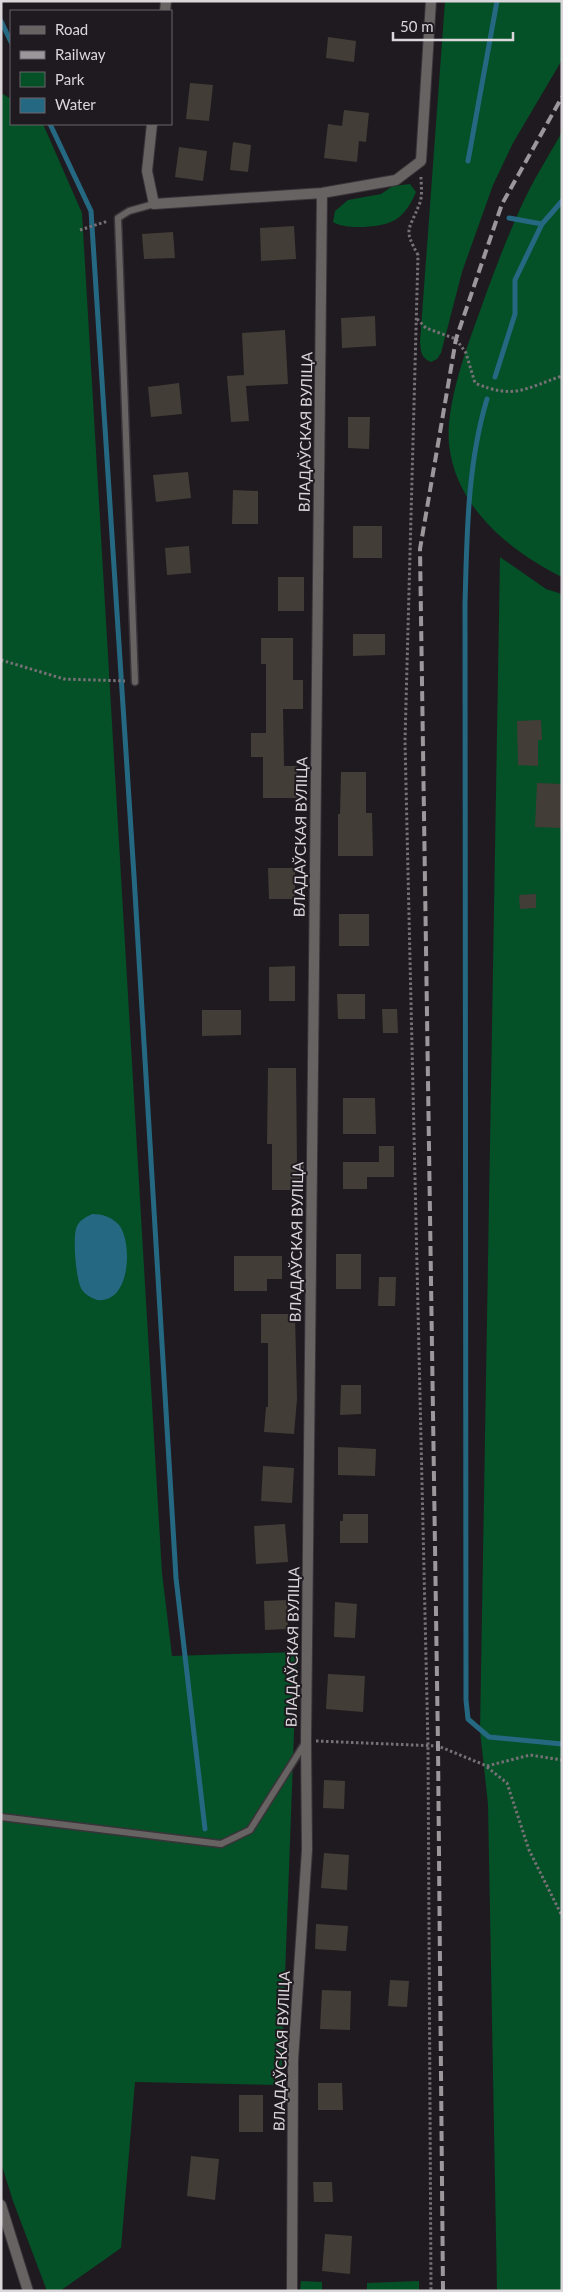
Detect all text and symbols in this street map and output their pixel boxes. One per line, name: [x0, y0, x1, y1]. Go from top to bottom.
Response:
legend: [10, 10, 172, 125]
scale bar: [393, 10, 513, 42]
text: 50 m: [400, 17, 434, 35]
text: Road: [55, 20, 88, 38]
text: Railway: [55, 45, 106, 63]
text: Park: [55, 70, 85, 88]
text: Water: [55, 95, 96, 113]
street label: ВЛАДАЎСКАЯ ВУЛІЦА: [295, 351, 315, 512]
street label: ВЛАДАЎСКАЯ ВУЛІЦА: [290, 756, 310, 917]
street label: ВЛАДАЎСКАЯ ВУЛІЦА: [286, 1161, 306, 1322]
street label: ВЛАДАЎСКАЯ ВУЛІЦА: [282, 1566, 302, 1727]
street label: ВЛАДАЎСКАЯ ВУЛІЦА: [269, 1970, 293, 2131]

